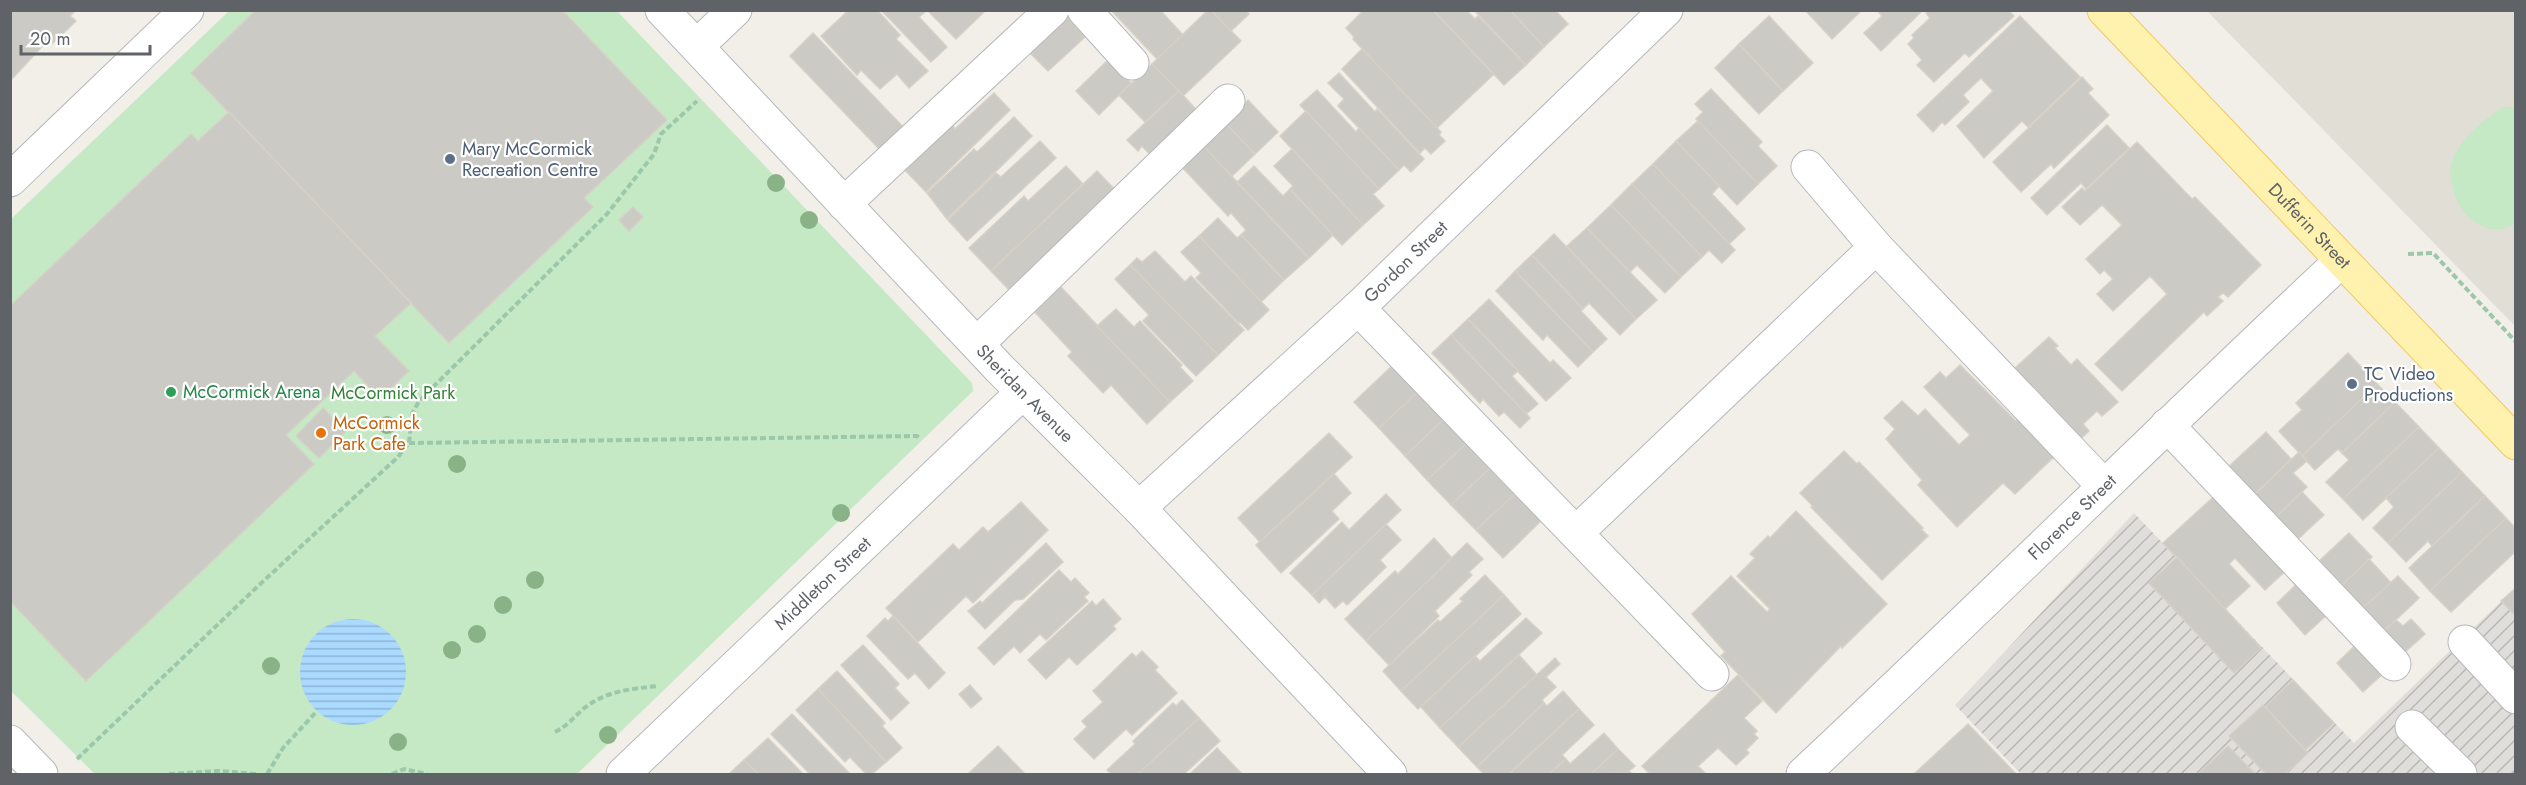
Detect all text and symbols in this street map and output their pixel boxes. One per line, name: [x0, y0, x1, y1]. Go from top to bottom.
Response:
scale bar: [21, 18, 150, 56]
text: 20 m: [30, 26, 70, 52]
place label: Mary McCormick Recreation Centre: [462, 136, 598, 183]
marker: Mary McCormick Recreation Centre: [443, 152, 457, 166]
street label: Dufferin Street: [2262, 177, 2357, 275]
street label: Gordon Street: [1358, 214, 1454, 309]
street label: Sheridan Avenue: [970, 338, 1080, 449]
place label: TC Video Productions: [2364, 361, 2453, 408]
marker: TC Video Productions: [2345, 377, 2359, 391]
place label: McCormick Arena: [183, 379, 320, 405]
park label: McCormick Park: [331, 380, 455, 406]
marker: McCormick Arena: [164, 385, 178, 399]
place label: McCormick Park Cafe: [333, 410, 420, 457]
marker: McCormick Park Cafe: [314, 426, 328, 440]
street label: Florence Street: [2022, 468, 2123, 566]
street label: Middleton Street: [768, 530, 877, 636]

